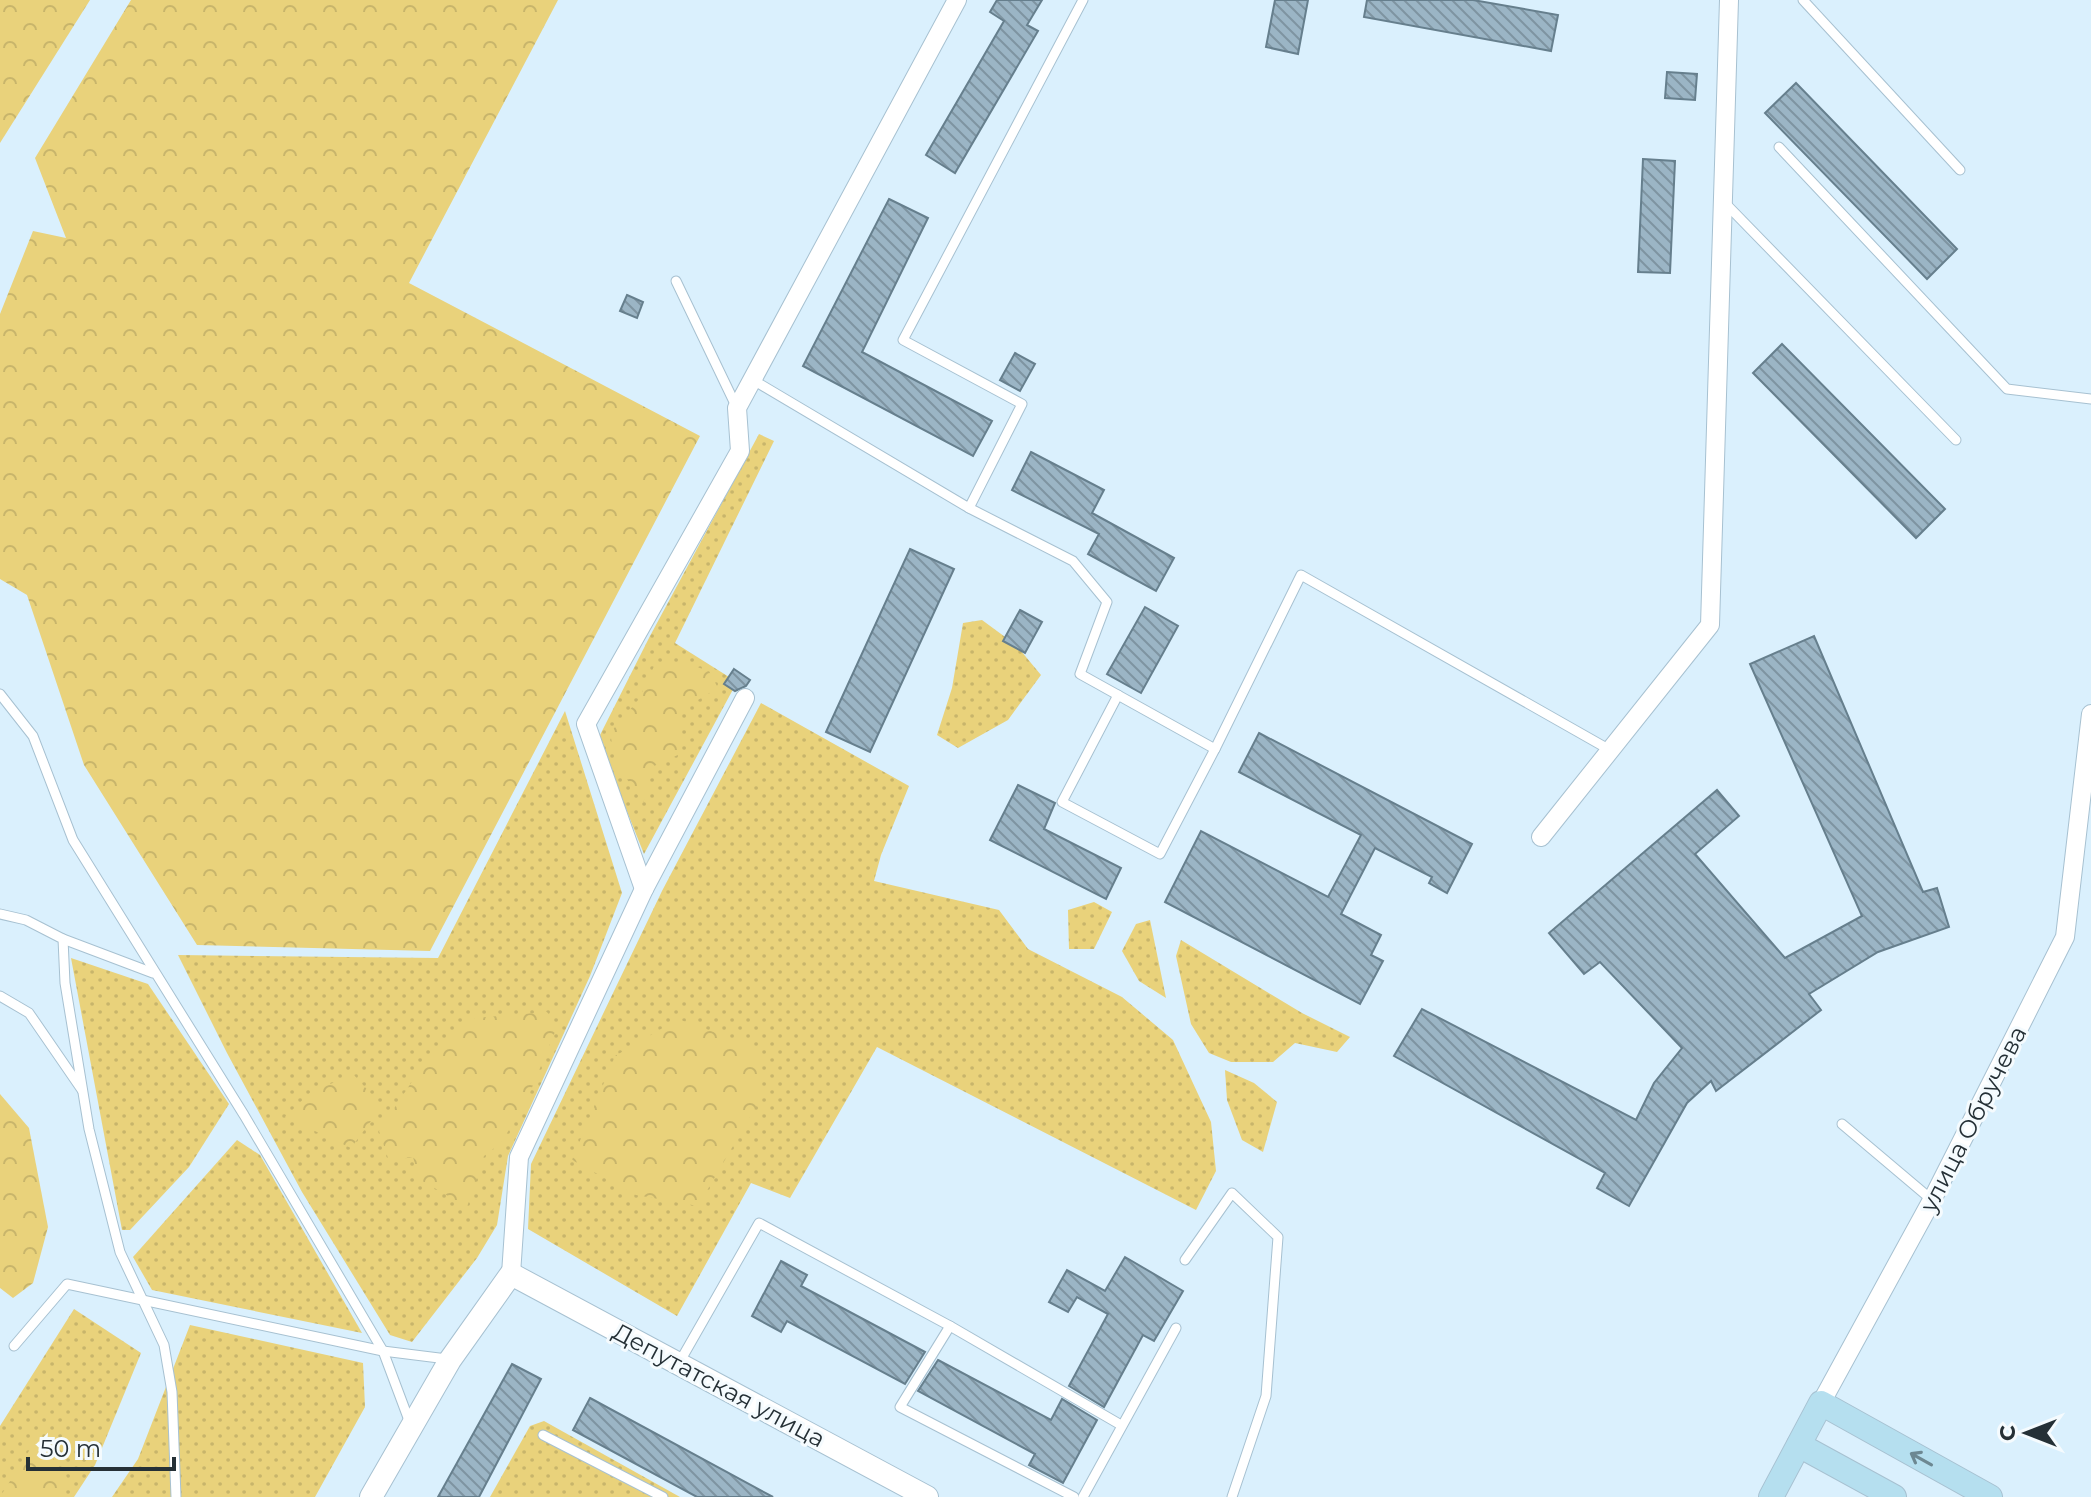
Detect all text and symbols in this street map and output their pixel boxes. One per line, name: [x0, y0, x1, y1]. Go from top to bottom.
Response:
street label: улица Обручева: [1913, 1021, 2032, 1218]
street label: Депутатская улица: [608, 1317, 830, 1453]
north arrow: [1987, 1393, 2067, 1473]
scale bar: [28, 1421, 174, 1471]
text: С: [1994, 1425, 2021, 1441]
text: 50 m: [40, 1434, 101, 1463]
one-way arrow: [1910, 1451, 1934, 1466]

